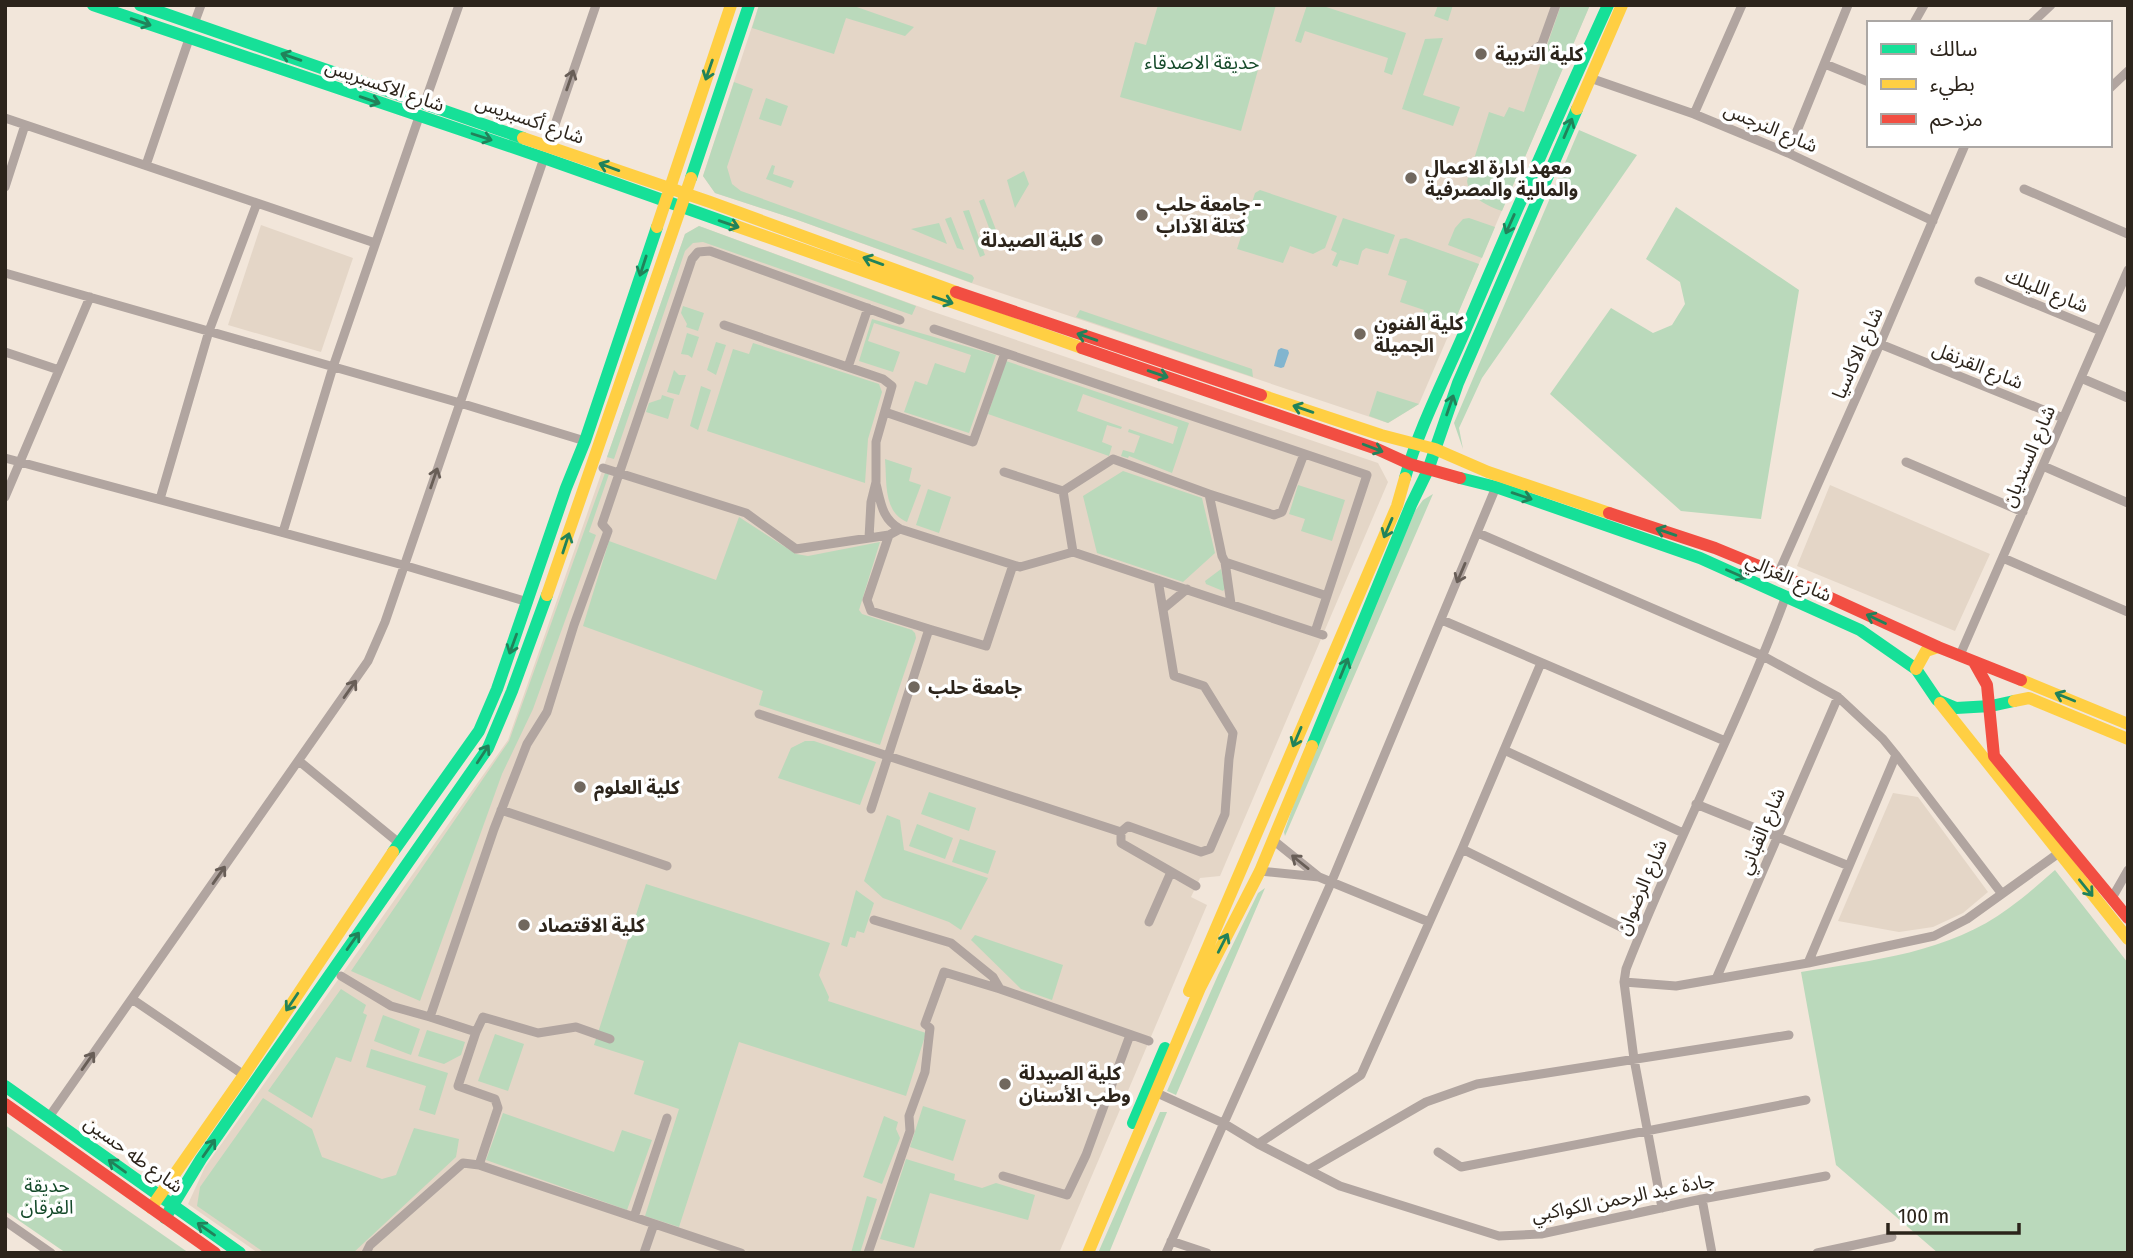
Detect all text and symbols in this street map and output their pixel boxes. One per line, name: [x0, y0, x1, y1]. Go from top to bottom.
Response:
one-way arrow: [130, 16, 152, 29]
legend: [1867, 21, 2112, 147]
text: سالك: [1930, 36, 1977, 62]
place label: كلية التربية: [1495, 43, 1584, 66]
marker: كلية التربية: [1473, 46, 1489, 62]
one-way arrow: [281, 50, 303, 62]
park label: حديقة الاصدقاء: [1145, 51, 1259, 74]
street label: شارع الاكسبريس: [322, 54, 447, 118]
one-way arrow: [701, 58, 714, 80]
one-way arrow: [565, 70, 577, 92]
text: بطيء: [1930, 71, 1975, 100]
street label: شارع أكسبريس: [472, 90, 587, 151]
one-way arrow: [358, 95, 380, 107]
street label: شارع النرجس: [1720, 97, 1821, 159]
text: مزدحم: [1930, 106, 1983, 134]
one-way arrow: [1562, 118, 1575, 139]
one-way arrow: [471, 132, 493, 145]
place label: معهد ادارة الاعمال والمالية والمصرفية: [1425, 156, 1578, 201]
one-way arrow: [598, 160, 620, 172]
marker: معهد ادارة الاعمال والمالية والمصرفية: [1403, 170, 1419, 186]
place label: جامعة حلب - كتلة الآداب: [1156, 193, 1261, 238]
marker: جامعة حلب - كتلة الآداب: [1134, 207, 1150, 223]
one-way arrow: [1503, 213, 1516, 234]
one-way arrow: [717, 219, 739, 231]
place label: كلية الصيدلة: [981, 229, 1083, 252]
marker: كلية الصيدلة: [1089, 232, 1105, 248]
one-way arrow: [862, 254, 884, 267]
one-way arrow: [636, 255, 648, 277]
street label: شارع الليلك: [2001, 264, 2091, 319]
one-way arrow: [932, 295, 954, 307]
street label: شارع الاكاسيا: [1827, 304, 1890, 403]
place label: كلية الفنون الجميلة: [1374, 312, 1464, 357]
marker: كلية الفنون الجميلة: [1352, 326, 1368, 342]
one-way arrow: [1077, 330, 1099, 342]
street label: شارع القرنفل: [1928, 337, 2026, 396]
one-way arrow: [1147, 369, 1169, 381]
one-way arrow: [1445, 395, 1457, 417]
one-way arrow: [1292, 402, 1314, 415]
street label: شارع السنديان: [1997, 402, 2062, 511]
one-way arrow: [1362, 443, 1384, 456]
one-way arrow: [428, 467, 441, 489]
one-way arrow: [1511, 491, 1533, 503]
one-way arrow: [1381, 517, 1394, 538]
one-way arrow: [1655, 525, 1677, 537]
one-way arrow: [560, 532, 573, 554]
street label: شارع الغزالي: [1741, 548, 1835, 610]
one-way arrow: [1454, 562, 1467, 584]
one-way arrow: [1725, 568, 1746, 581]
one-way arrow: [1866, 612, 1887, 625]
one-way arrow: [506, 632, 518, 654]
one-way arrow: [1338, 658, 1351, 679]
place label: جامعة حلب: [928, 676, 1022, 699]
marker: جامعة حلب: [906, 679, 922, 695]
one-way arrow: [343, 680, 357, 699]
one-way arrow: [2055, 690, 2077, 703]
one-way arrow: [1290, 726, 1303, 747]
one-way arrow: [476, 745, 490, 765]
place label: كلية العلوم: [594, 776, 680, 802]
marker: كلية العلوم: [572, 779, 588, 795]
street label: شارع القباني: [1733, 785, 1793, 879]
street label: شارع الرضوان: [1611, 836, 1674, 939]
one-way arrow: [1291, 854, 1309, 870]
one-way arrow: [212, 866, 226, 885]
one-way arrow: [2079, 878, 2094, 896]
place label: كلية الاقتصاد: [538, 914, 645, 937]
marker: كلية الاقتصاد: [516, 917, 532, 933]
one-way arrow: [346, 932, 360, 951]
one-way arrow: [1216, 934, 1230, 954]
one-way arrow: [285, 992, 299, 1012]
one-way arrow: [81, 1052, 95, 1071]
place label: كلية الصيدلة وطب الأسنان: [1019, 1062, 1131, 1107]
marker: كلية الصيدلة وطب الأسنان: [997, 1076, 1013, 1092]
street label: شارع طه حسين: [79, 1111, 188, 1200]
one-way arrow: [202, 1139, 216, 1158]
one-way arrow: [108, 1159, 127, 1173]
street label: جادة عبد الرحمن الكواكبي: [1529, 1168, 1717, 1230]
park label: حديقة الفرقان: [21, 1174, 73, 1219]
scale bar: [1888, 1192, 2019, 1236]
text: 100 m: [1898, 1203, 1949, 1229]
one-way arrow: [197, 1222, 216, 1236]

